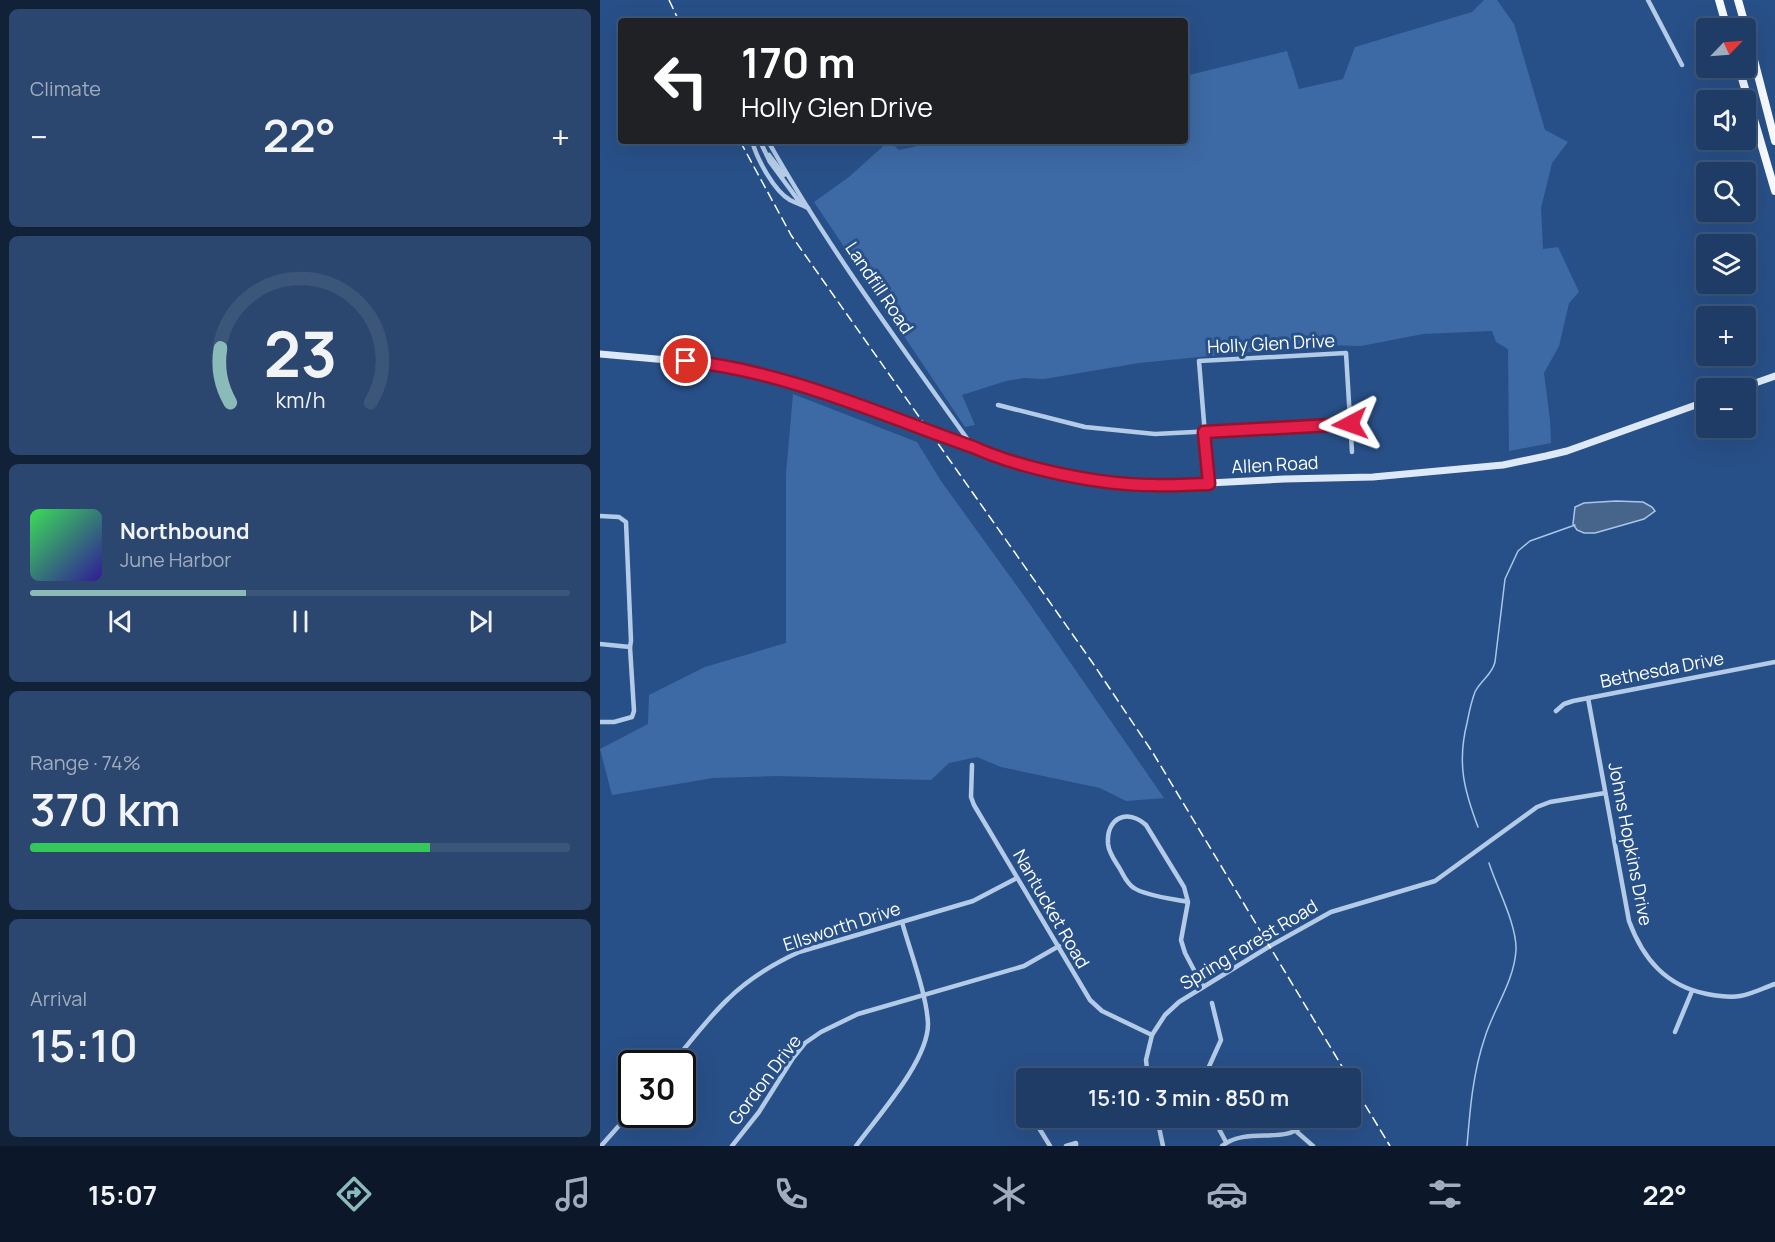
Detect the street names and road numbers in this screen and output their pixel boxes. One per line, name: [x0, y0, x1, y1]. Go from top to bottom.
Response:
street label: Landfill Road: [840, 237, 919, 338]
street label: Holly Glen Drive: [1206, 328, 1335, 358]
street label: Allen Road: [1231, 450, 1319, 478]
street label: Bethesda Drive: [1598, 645, 1726, 693]
street label: Johns Hopkins Drive: [1603, 760, 1659, 928]
street label: Nantucket Road: [1008, 845, 1096, 972]
street label: Spring Forest Road: [1175, 894, 1322, 995]
street label: Ellsworth Drive: [780, 896, 903, 956]
street label: Gordon Drive: [722, 1029, 806, 1129]

